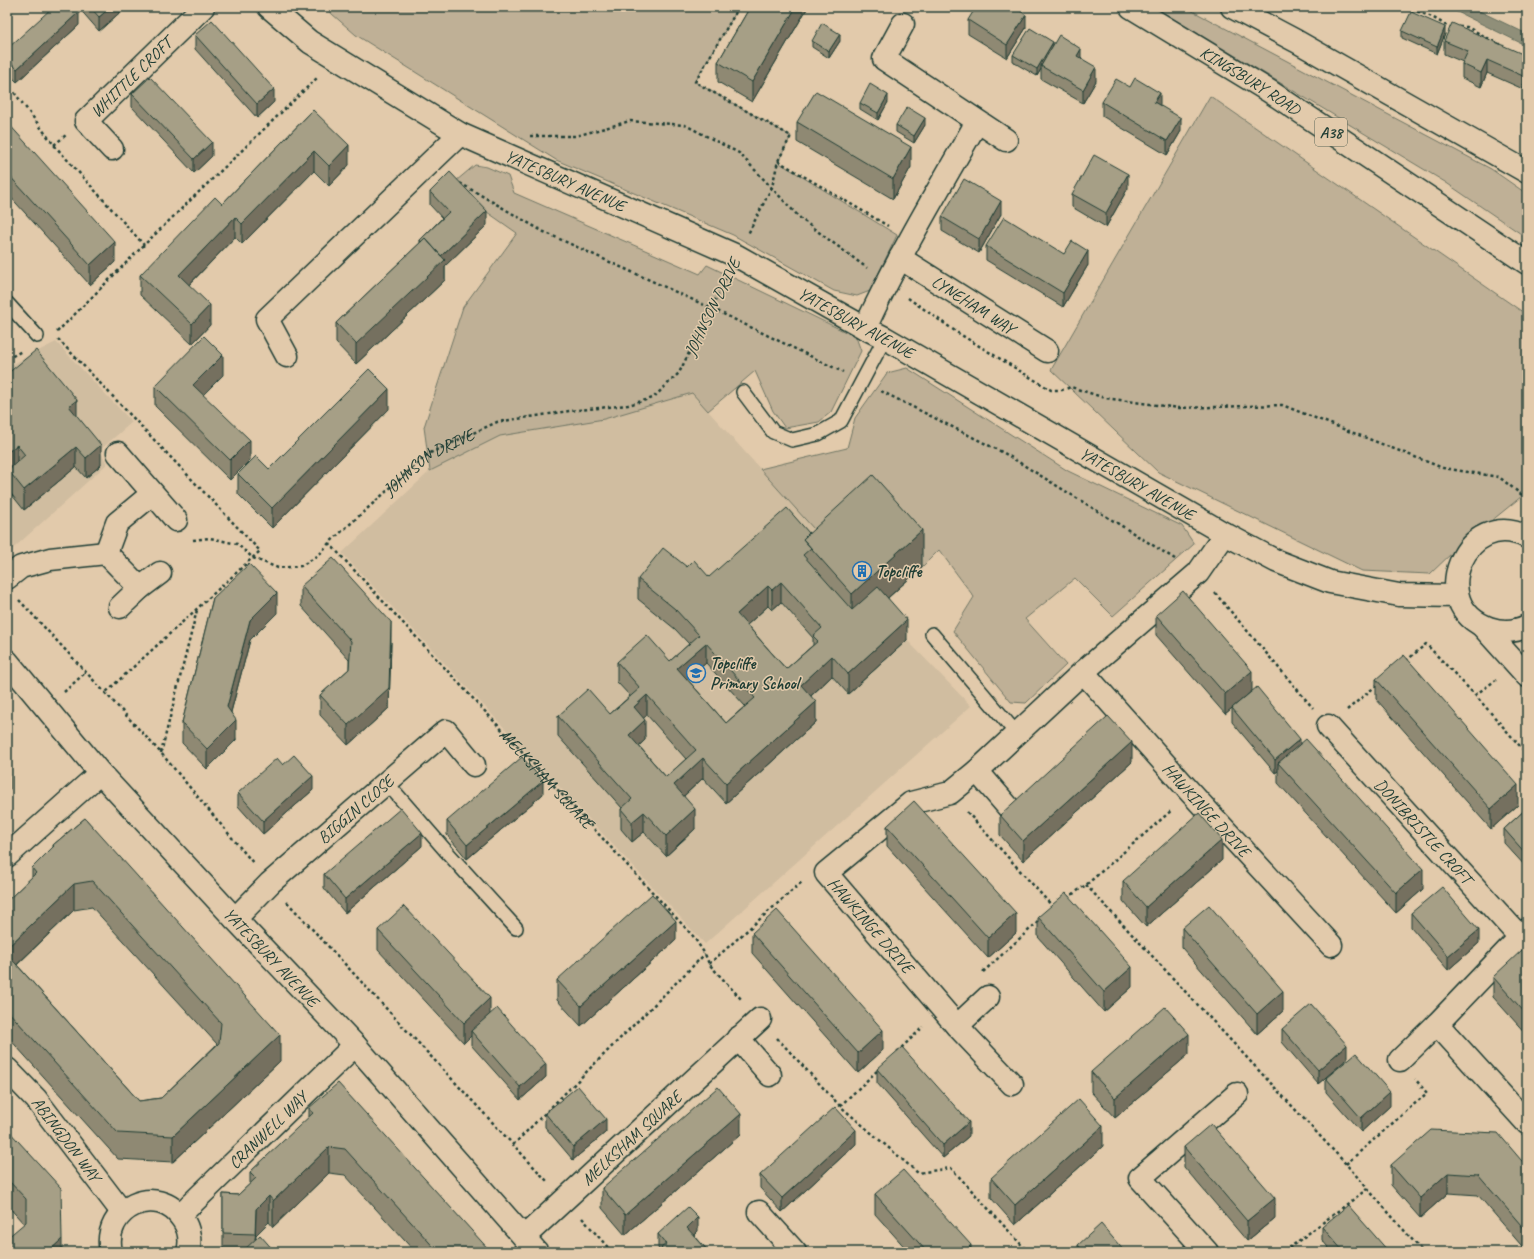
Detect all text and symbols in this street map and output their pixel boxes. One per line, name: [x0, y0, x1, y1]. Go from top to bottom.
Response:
street label: WHITTLE CROFT: [86, 30, 179, 122]
street label: KINGSBURY ROAD: [1196, 42, 1306, 121]
road number: A38: [1315, 118, 1347, 146]
street label: YATESBURY AVENUE: [502, 145, 630, 217]
street label: JOHNSON DRIVE: [679, 253, 746, 360]
street label: LYNEHAM WAY: [928, 271, 1022, 341]
street label: YATESBURY AVENUE: [794, 283, 919, 364]
street label: JOHNSON DRIVE: [378, 423, 479, 501]
street label: YATESBURY AVENUE: [1076, 443, 1200, 526]
building icon: Topcliffe: [851, 560, 873, 582]
place label: Topcliffe: [876, 561, 923, 582]
place label: Topcliffe Primary School: [710, 653, 803, 694]
school or university icon: Topcliffe Primary School: [685, 662, 707, 684]
street label: MELKSHAM SQUARE: [495, 724, 600, 835]
street label: HAWKINGE DRIVE: [1158, 758, 1256, 863]
street label: BIGGIN CLOSE: [313, 770, 400, 848]
street label: DONIBRISTLE CROFT: [1370, 774, 1479, 892]
street label: HAWKINGE DRIVE: [823, 873, 920, 980]
street label: YATESBURY AVENUE: [219, 903, 324, 1013]
street label: MELKSHAM SQUARE: [577, 1085, 688, 1190]
street label: CRANWELL WAY: [224, 1086, 313, 1173]
street label: ABINGDON WAY: [27, 1093, 107, 1189]

